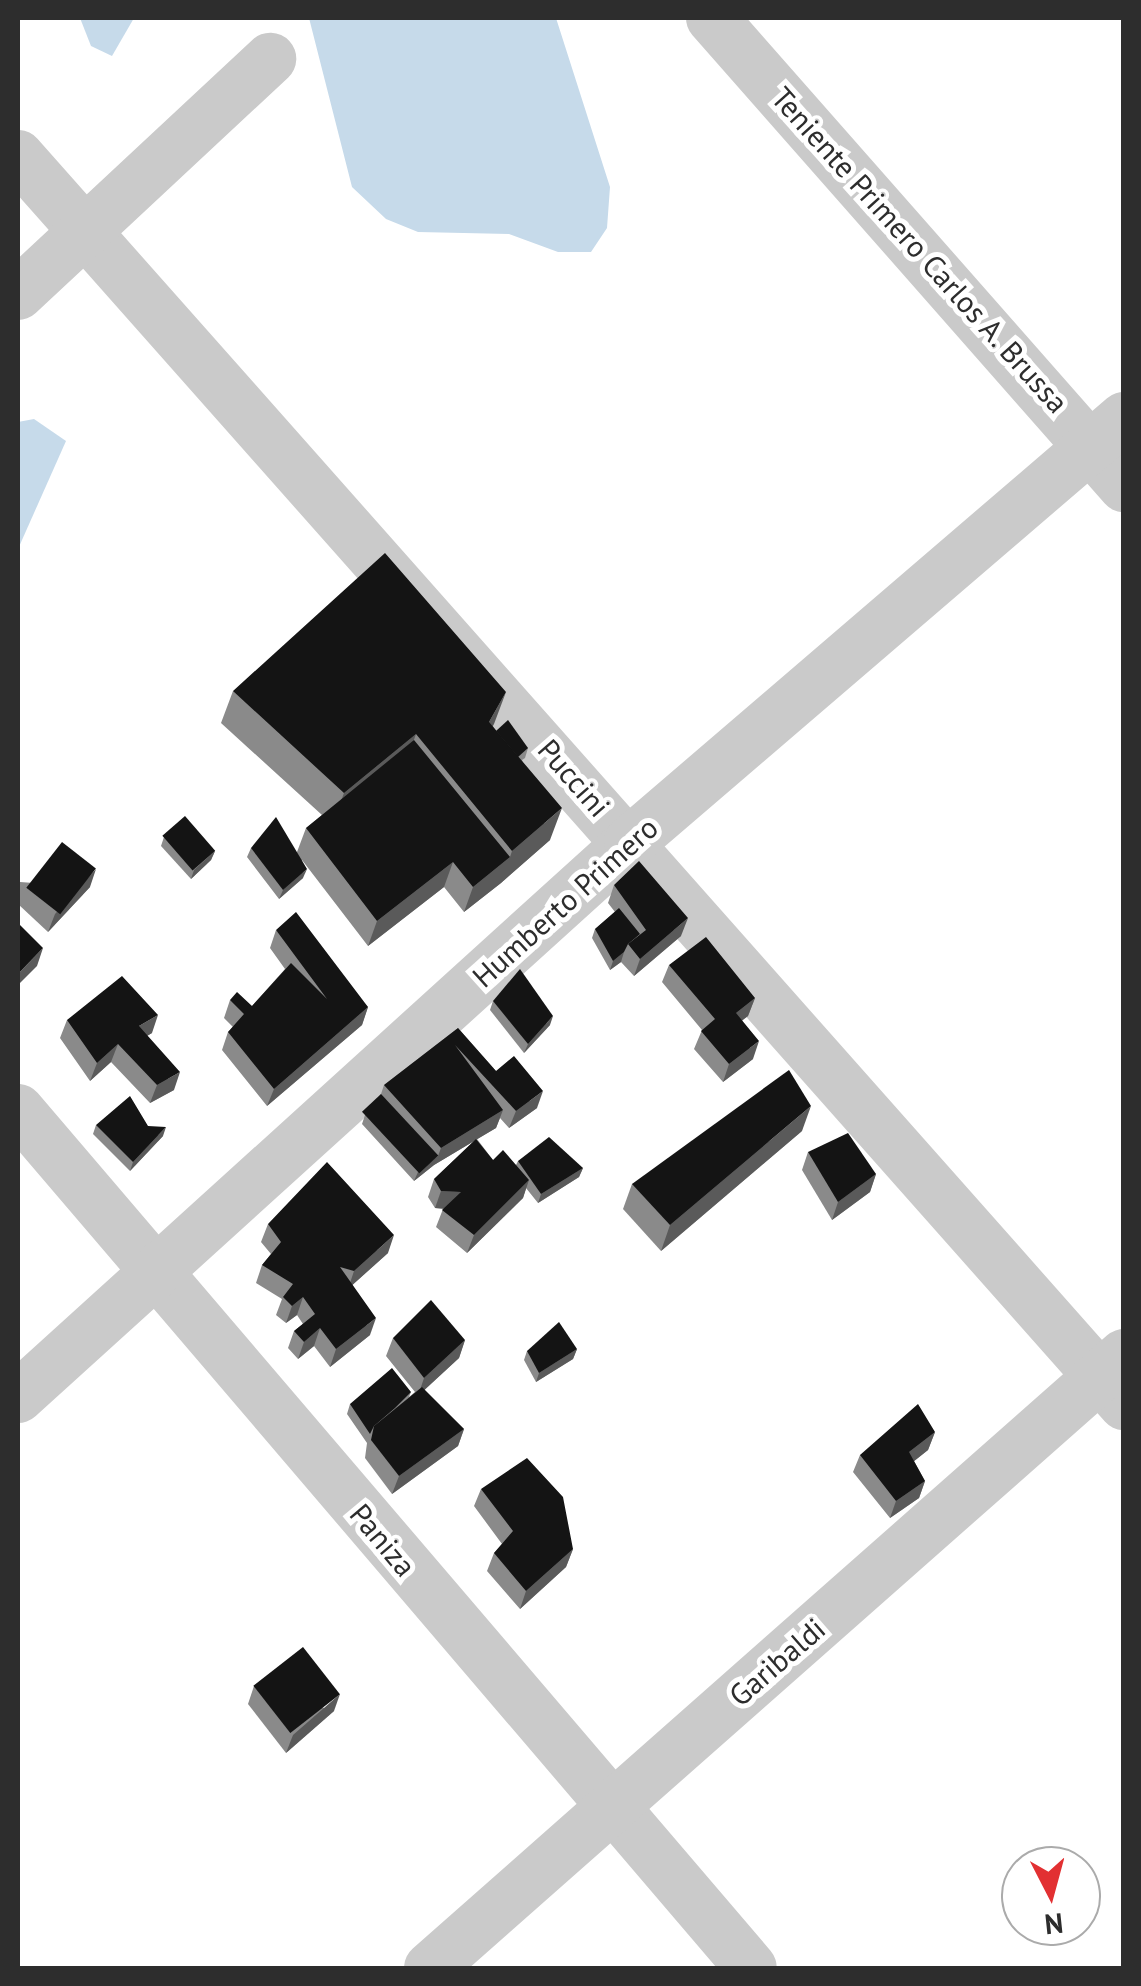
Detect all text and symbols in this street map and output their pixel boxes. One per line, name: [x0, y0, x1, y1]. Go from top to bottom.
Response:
street label: Teniente Primero Carlos A. Brussa: [763, 79, 1077, 421]
street label: Puccini: [531, 732, 617, 824]
street label: Humberto Primero: [465, 809, 665, 995]
street label: Paniza: [342, 1497, 424, 1583]
street label: Garibaldi: [722, 1611, 832, 1713]
north arrow: [1001, 1846, 1101, 1946]
text: N: [1043, 1905, 1065, 1944]

